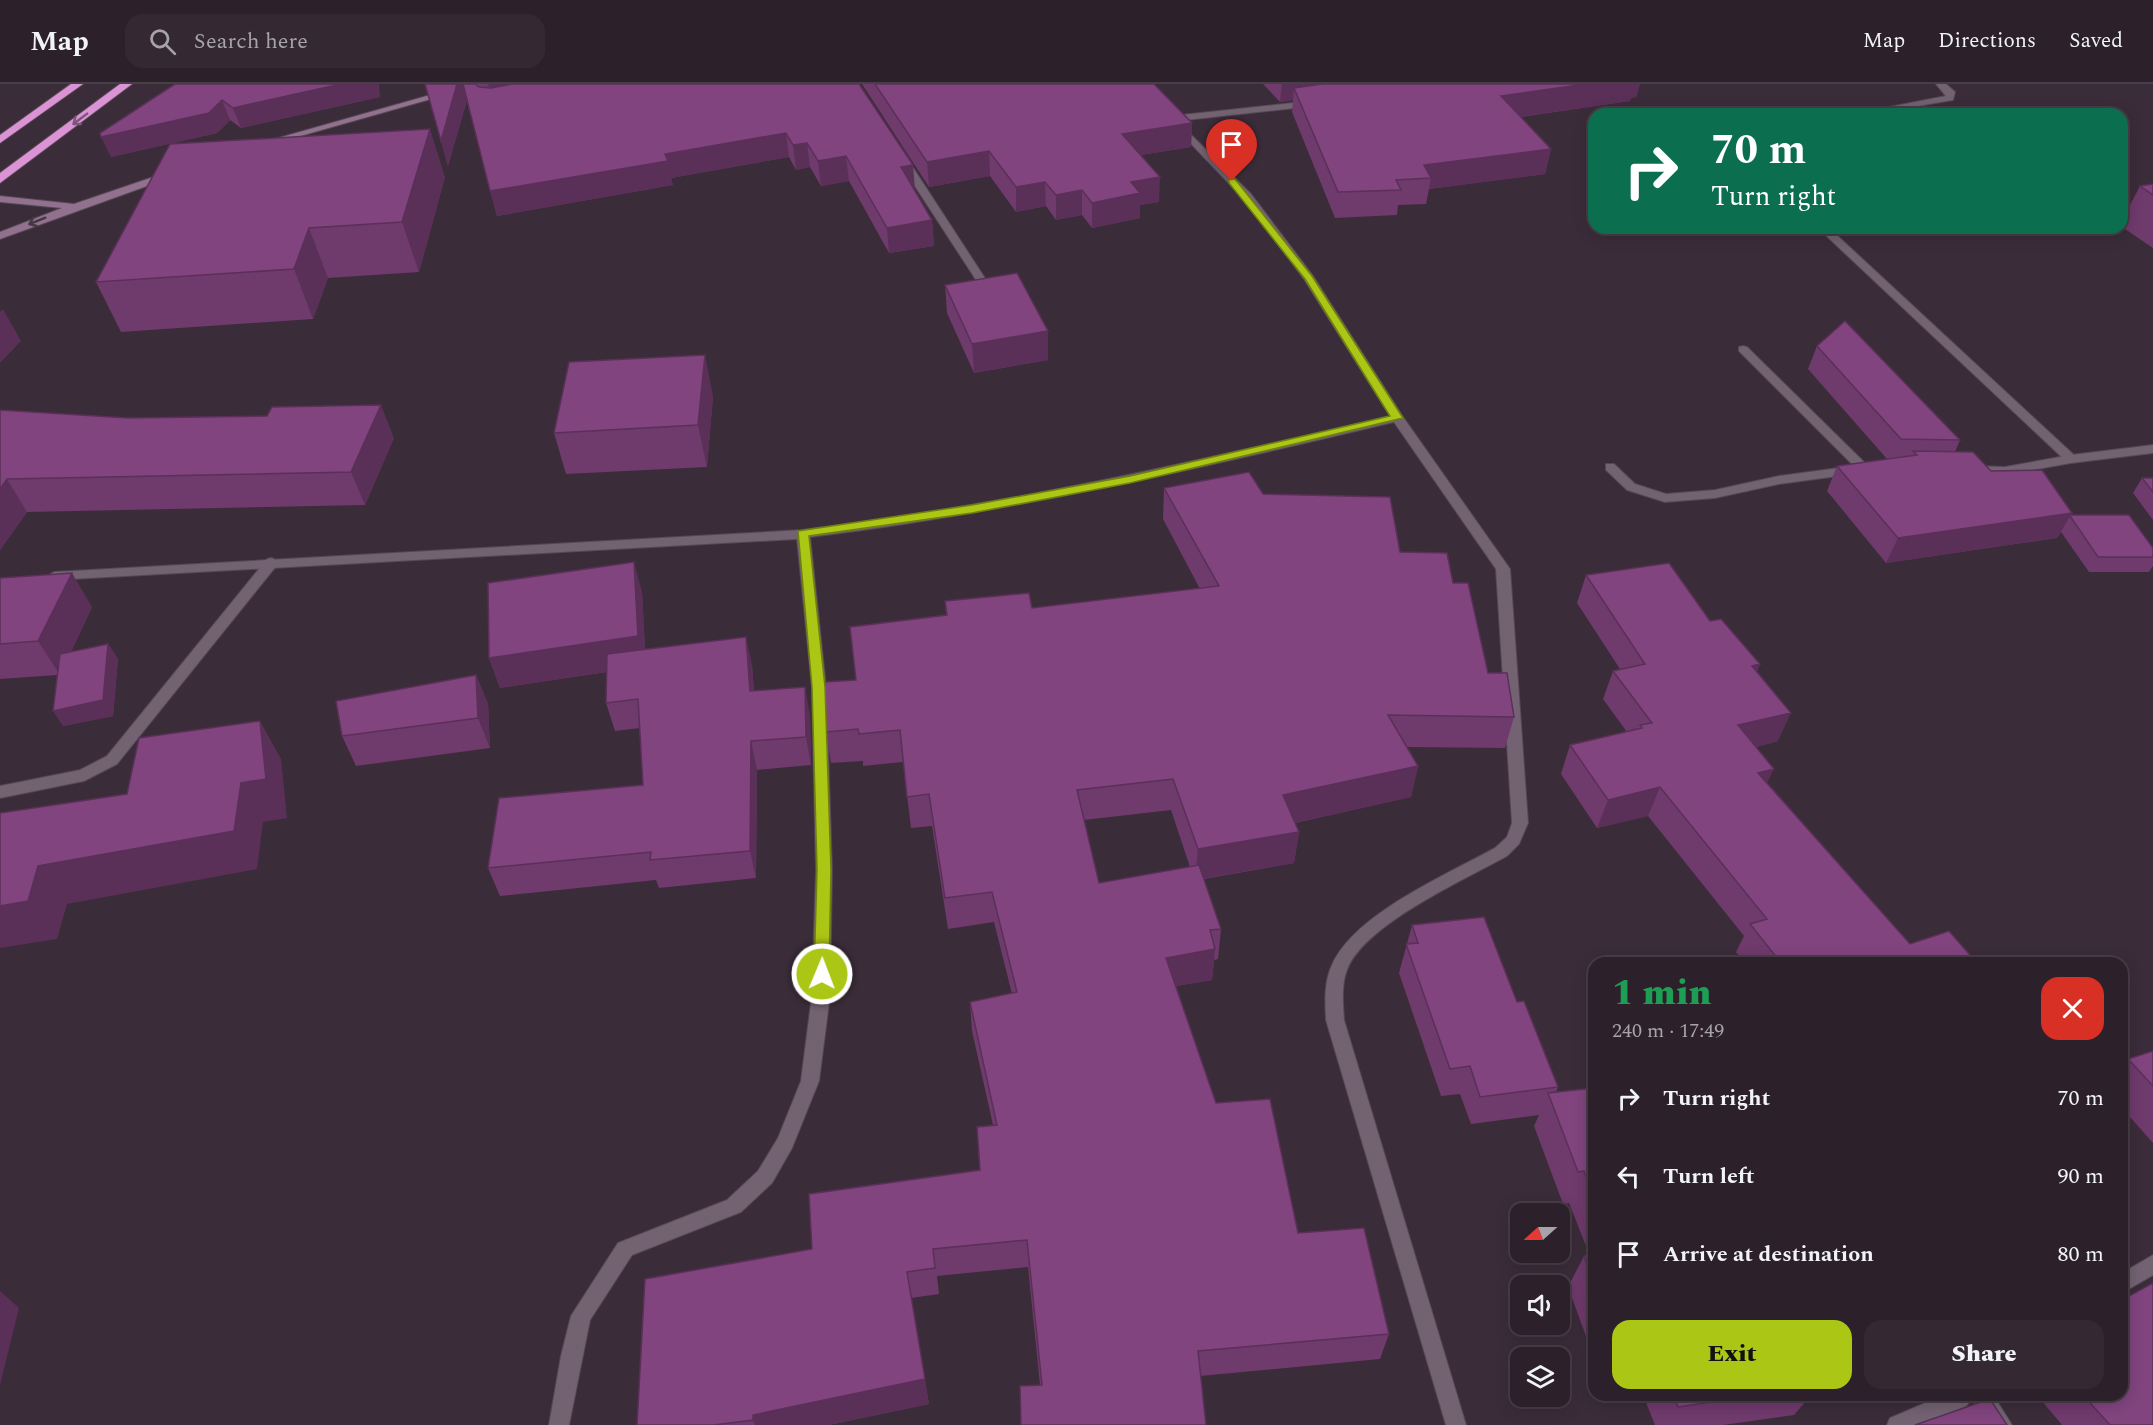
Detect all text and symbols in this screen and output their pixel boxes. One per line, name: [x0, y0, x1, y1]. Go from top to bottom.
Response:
search box: [125, 14, 545, 68]
text: Map: [30, 20, 89, 63]
icon: search: [146, 25, 179, 58]
text: Search here: [194, 25, 308, 58]
text: Map: [1863, 25, 1905, 57]
text: Directions: [1938, 25, 2036, 57]
text: Saved: [2069, 25, 2123, 57]
one-way arrow: [73, 113, 89, 125]
pin: [1206, 119, 1257, 181]
text: 70 m: [1711, 119, 1806, 182]
icon: arrive: [1215, 128, 1248, 161]
icon: right: [1612, 132, 1690, 210]
text: Turn right: [1711, 176, 1836, 218]
one-way arrow: [28, 217, 47, 228]
position arrow: [790, 942, 854, 1006]
text: 1 min: [1612, 966, 1712, 1021]
button: close: [2041, 977, 2104, 1040]
text: 240 m · 17:49: [1612, 1016, 1724, 1046]
icon: right: [1612, 1082, 1645, 1115]
text: Turn right: [1663, 1082, 1770, 1115]
text: 70 m: [2058, 1082, 2104, 1115]
icon: left: [1612, 1160, 1645, 1193]
text: Turn left: [1663, 1160, 1755, 1193]
text: 90 m: [2058, 1160, 2104, 1193]
north arrow: [1510, 1203, 1570, 1263]
map controls: [1510, 1203, 1570, 1407]
icon: arrive: [1612, 1238, 1645, 1271]
text: Arrive at destination: [1663, 1238, 1874, 1271]
text: 80 m: [2058, 1238, 2104, 1271]
button: sound: [1510, 1275, 1570, 1335]
button: Exit: [1612, 1320, 1852, 1389]
button: Share: [1864, 1320, 2104, 1389]
button: layers: [1510, 1347, 1570, 1407]

